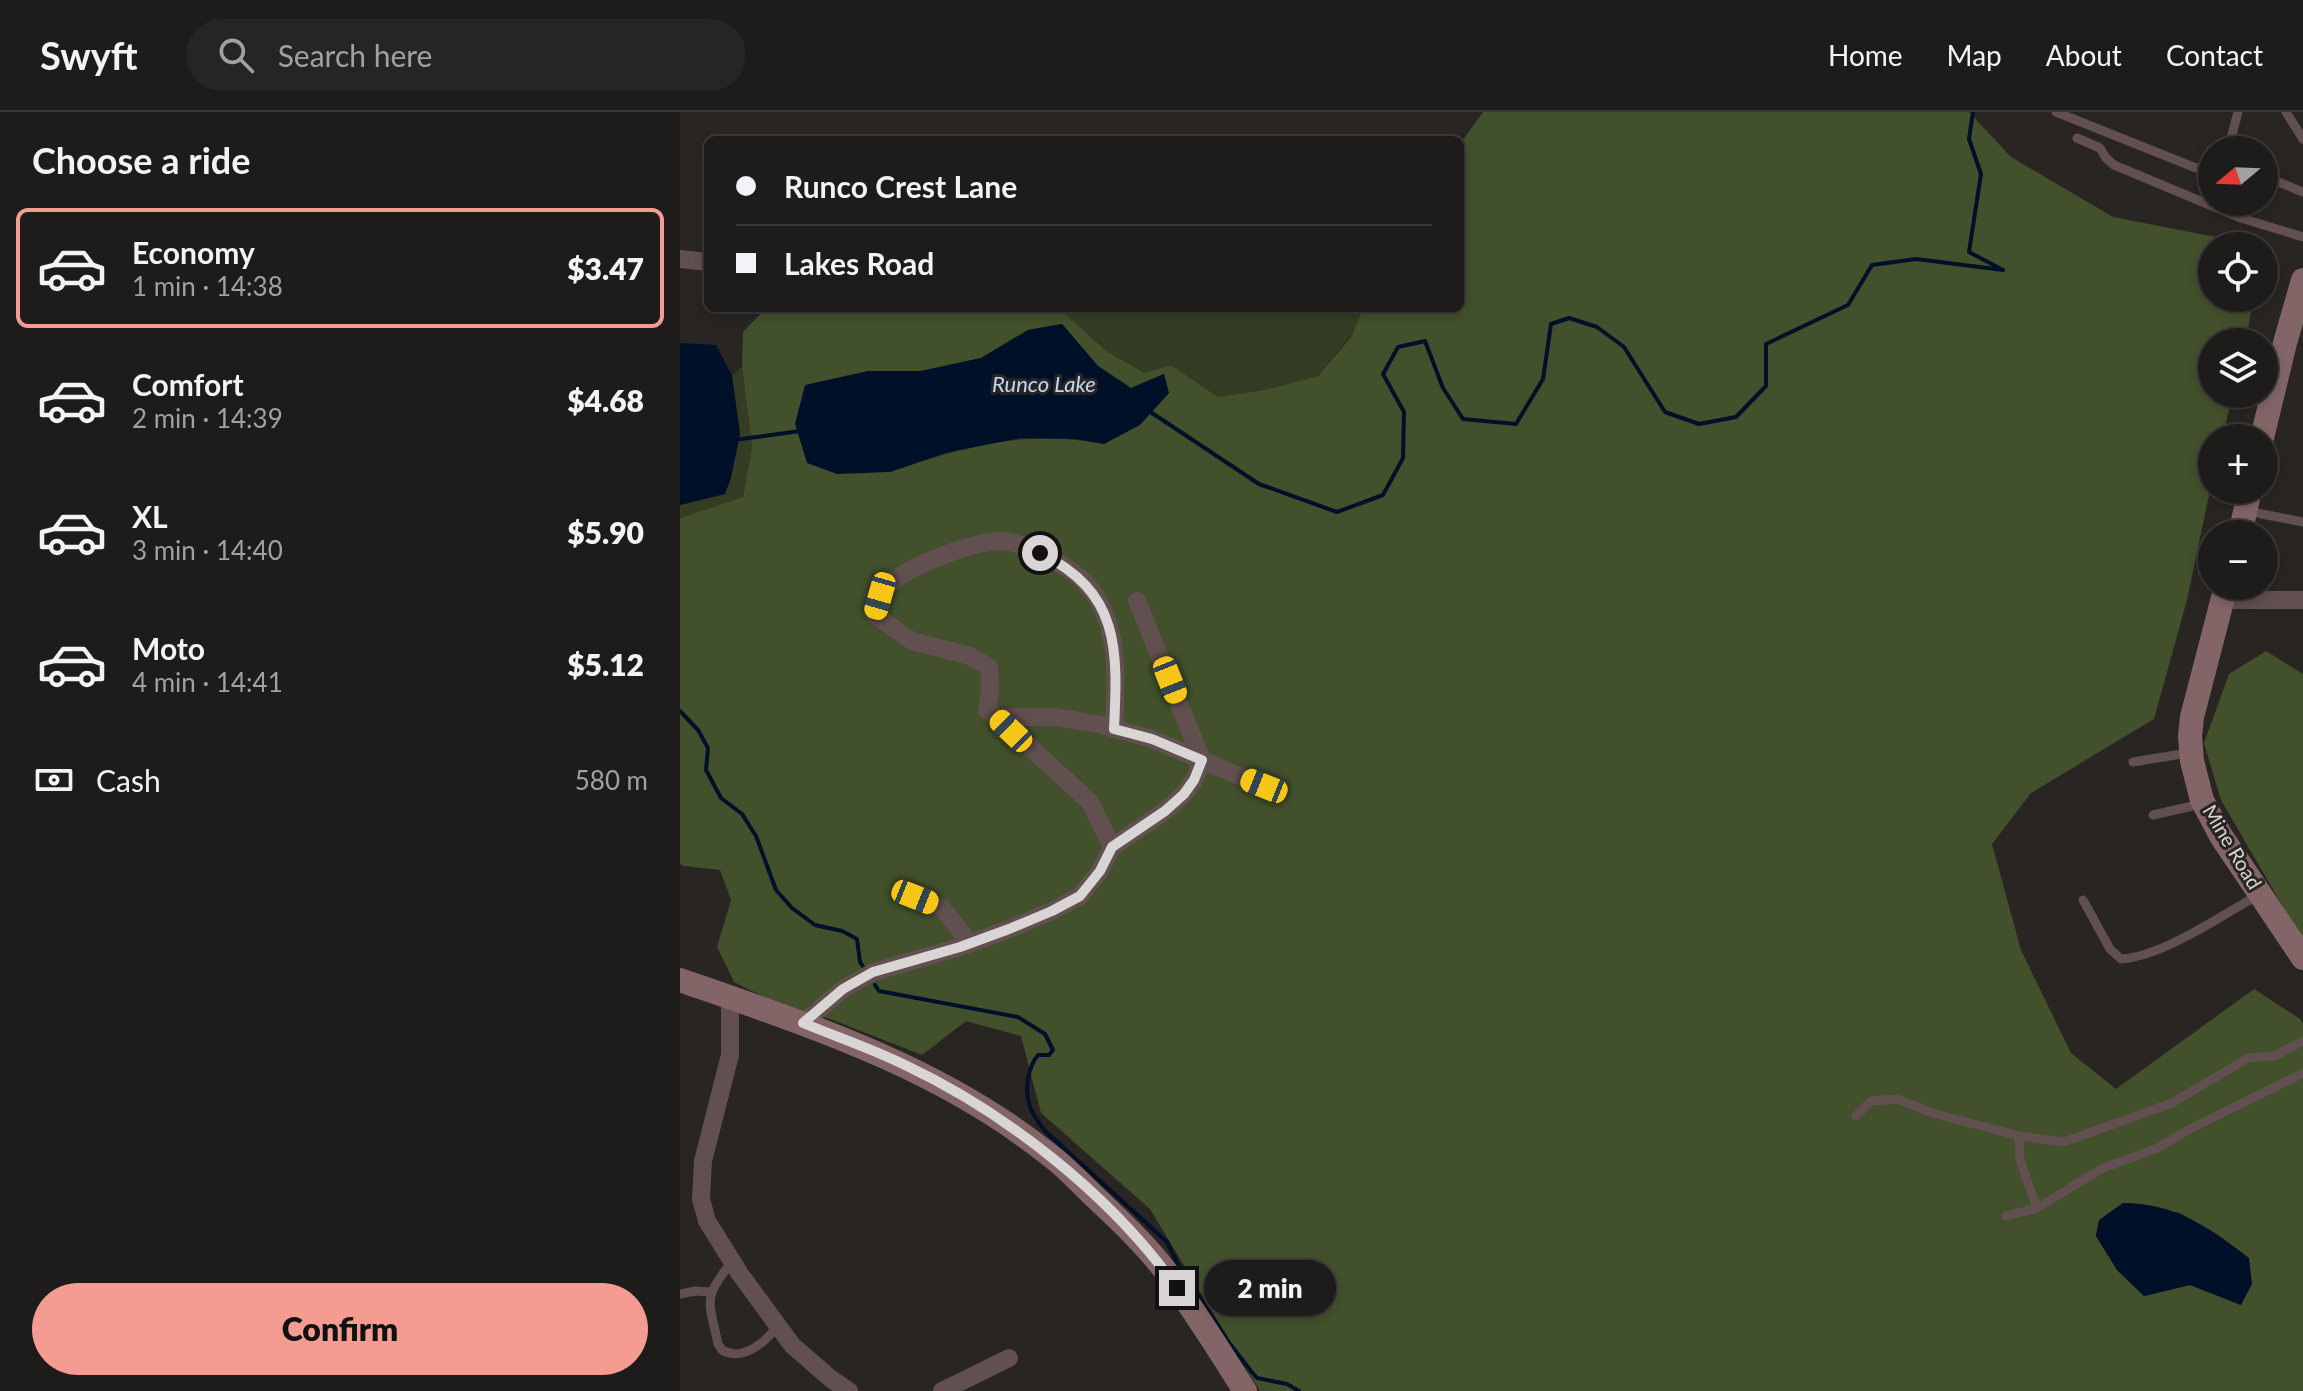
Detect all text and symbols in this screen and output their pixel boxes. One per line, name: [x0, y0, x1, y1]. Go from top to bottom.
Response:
search box: [186, 19, 746, 91]
text: Swyft: [40, 32, 138, 78]
icon: search: [214, 33, 258, 77]
text: Search here: [278, 37, 432, 73]
text: Home: [1828, 38, 1903, 72]
text: Map: [1947, 38, 2002, 72]
text: About: [2046, 38, 2122, 72]
text: Contact: [2166, 38, 2263, 72]
north arrow: [2198, 136, 2278, 216]
map controls: [2198, 136, 2278, 600]
text: Choose a ride: [32, 138, 251, 182]
text: Runco Crest Lane: [784, 168, 1017, 204]
icon: car: [36, 232, 108, 304]
button: locate: [2198, 232, 2278, 312]
text: Economy: [132, 234, 255, 270]
text: Lakes Road: [784, 245, 934, 281]
text: $3.47: [567, 250, 644, 286]
text: 1 min · 14:38: [132, 270, 283, 302]
button: layers: [2198, 328, 2278, 408]
icon: car: [36, 364, 108, 436]
text: Comfort: [132, 366, 244, 402]
water label: Runco Lake: [992, 370, 1096, 397]
text: $4.68: [567, 382, 644, 418]
text: 2 min · 14:39: [132, 402, 283, 434]
button: +: [2198, 424, 2278, 504]
icon: car: [36, 496, 108, 568]
text: XL: [132, 498, 168, 534]
text: $5.90: [567, 514, 644, 550]
button: −: [2198, 520, 2278, 600]
text: 3 min · 14:40: [132, 534, 283, 566]
route start: [1022, 535, 1058, 571]
car: [862, 570, 898, 622]
icon: car: [36, 628, 108, 700]
text: Moto: [132, 630, 205, 666]
text: $5.12: [567, 646, 644, 682]
car: [1150, 653, 1190, 707]
text: 4 min · 14:41: [132, 666, 283, 698]
car: [985, 706, 1037, 756]
icon: cash: [32, 758, 76, 802]
text: Cash: [96, 762, 161, 798]
text: 580 m: [575, 764, 648, 796]
car: [1237, 766, 1291, 806]
street label: Mine Road: [2198, 800, 2267, 893]
car: [888, 877, 942, 917]
callout: 2 min: [1205, 1260, 1337, 1316]
route end: [1159, 1270, 1195, 1306]
text: 2 min: [1238, 1272, 1302, 1304]
button: Confirm: [32, 1283, 648, 1375]

